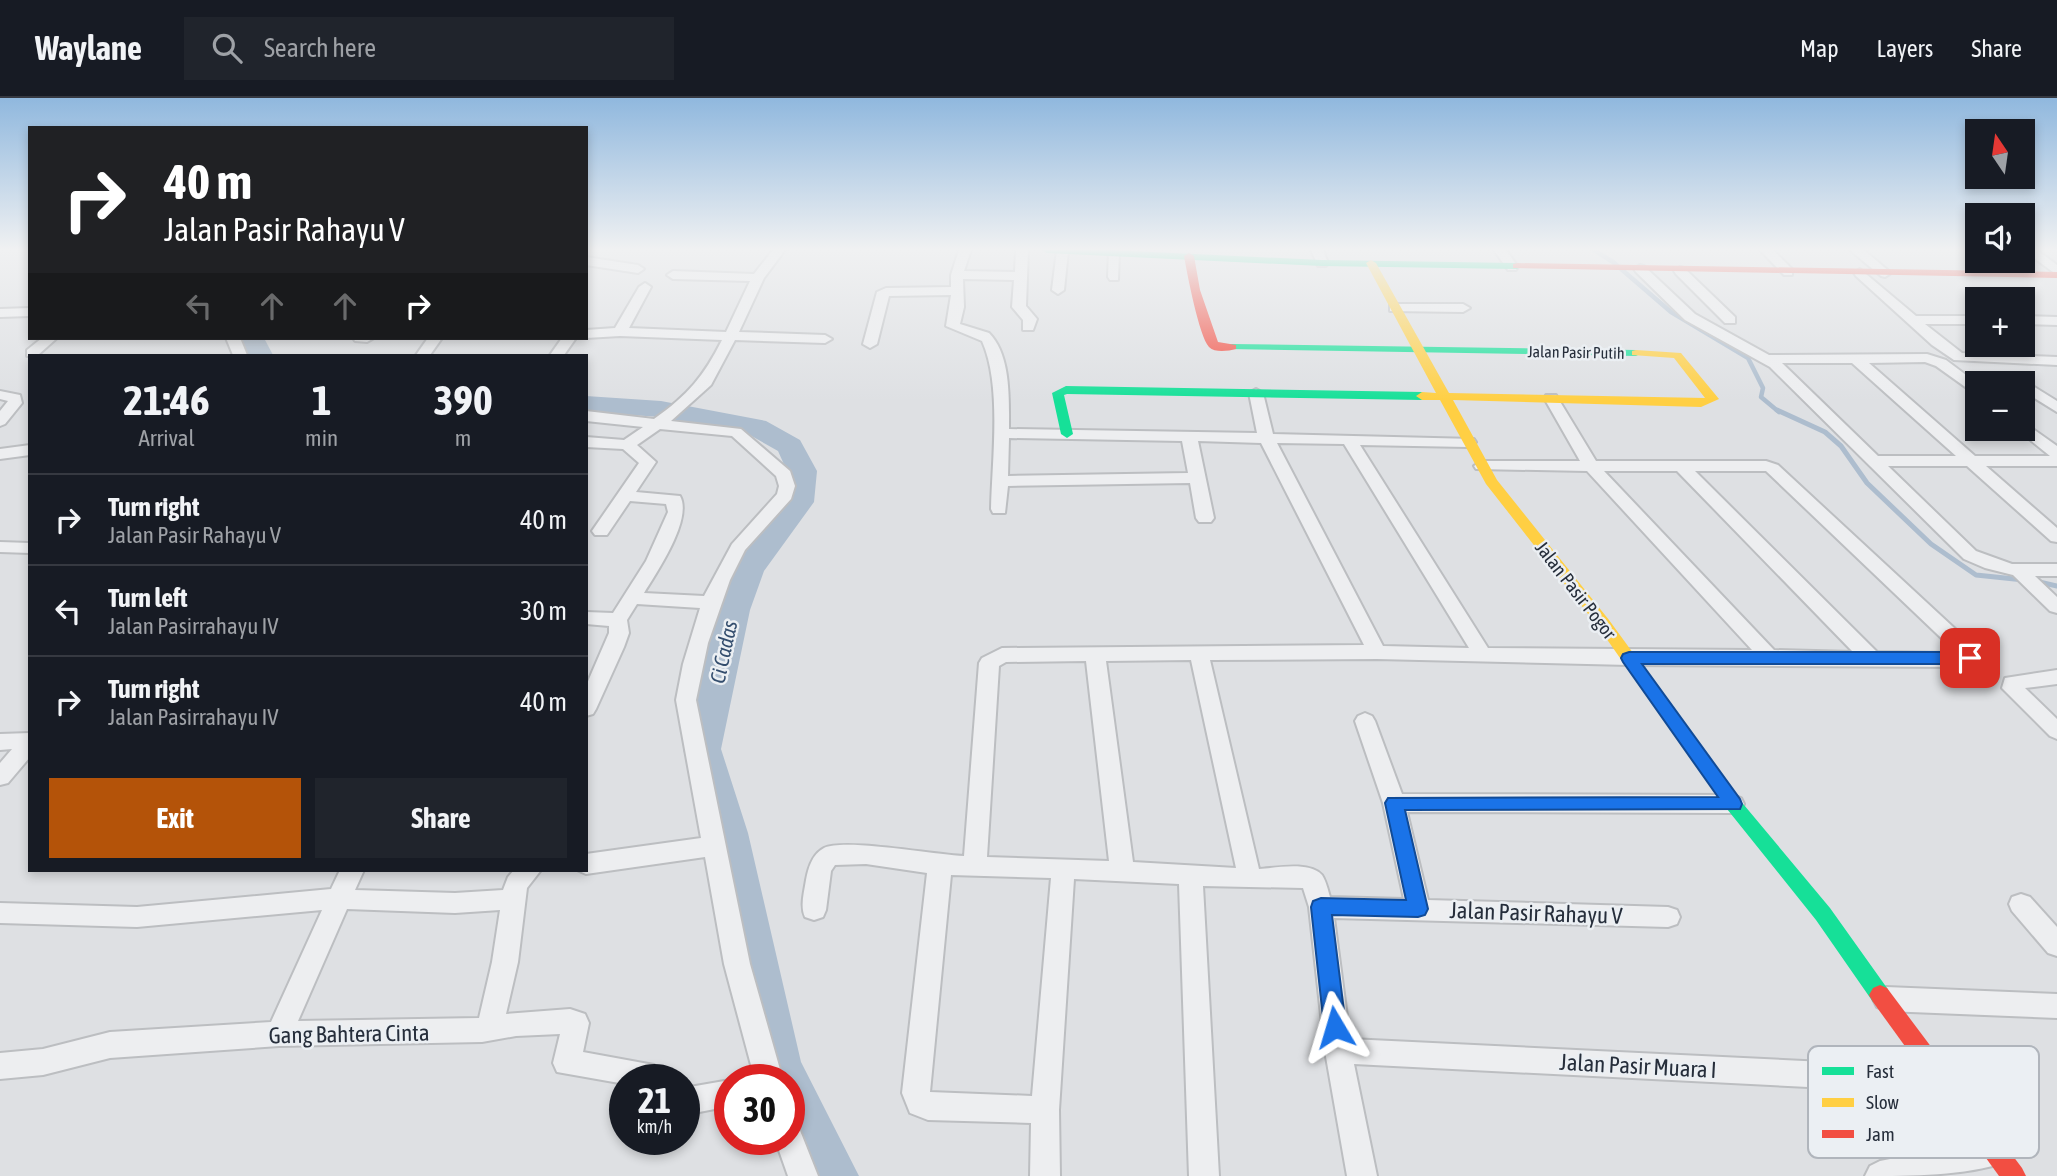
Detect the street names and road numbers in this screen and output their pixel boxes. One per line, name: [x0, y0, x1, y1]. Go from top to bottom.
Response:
street label: Jalan Pasir Putih: [1527, 342, 1625, 362]
street label: Jalan Pasir Pogor: [1531, 537, 1621, 644]
street label: Jalan Pasir Rahayu V: [1449, 897, 1624, 929]
street label: Gang Bahtera Cinta: [268, 1020, 430, 1048]
street label: Jalan Pasir Muara I: [1559, 1049, 1717, 1083]

